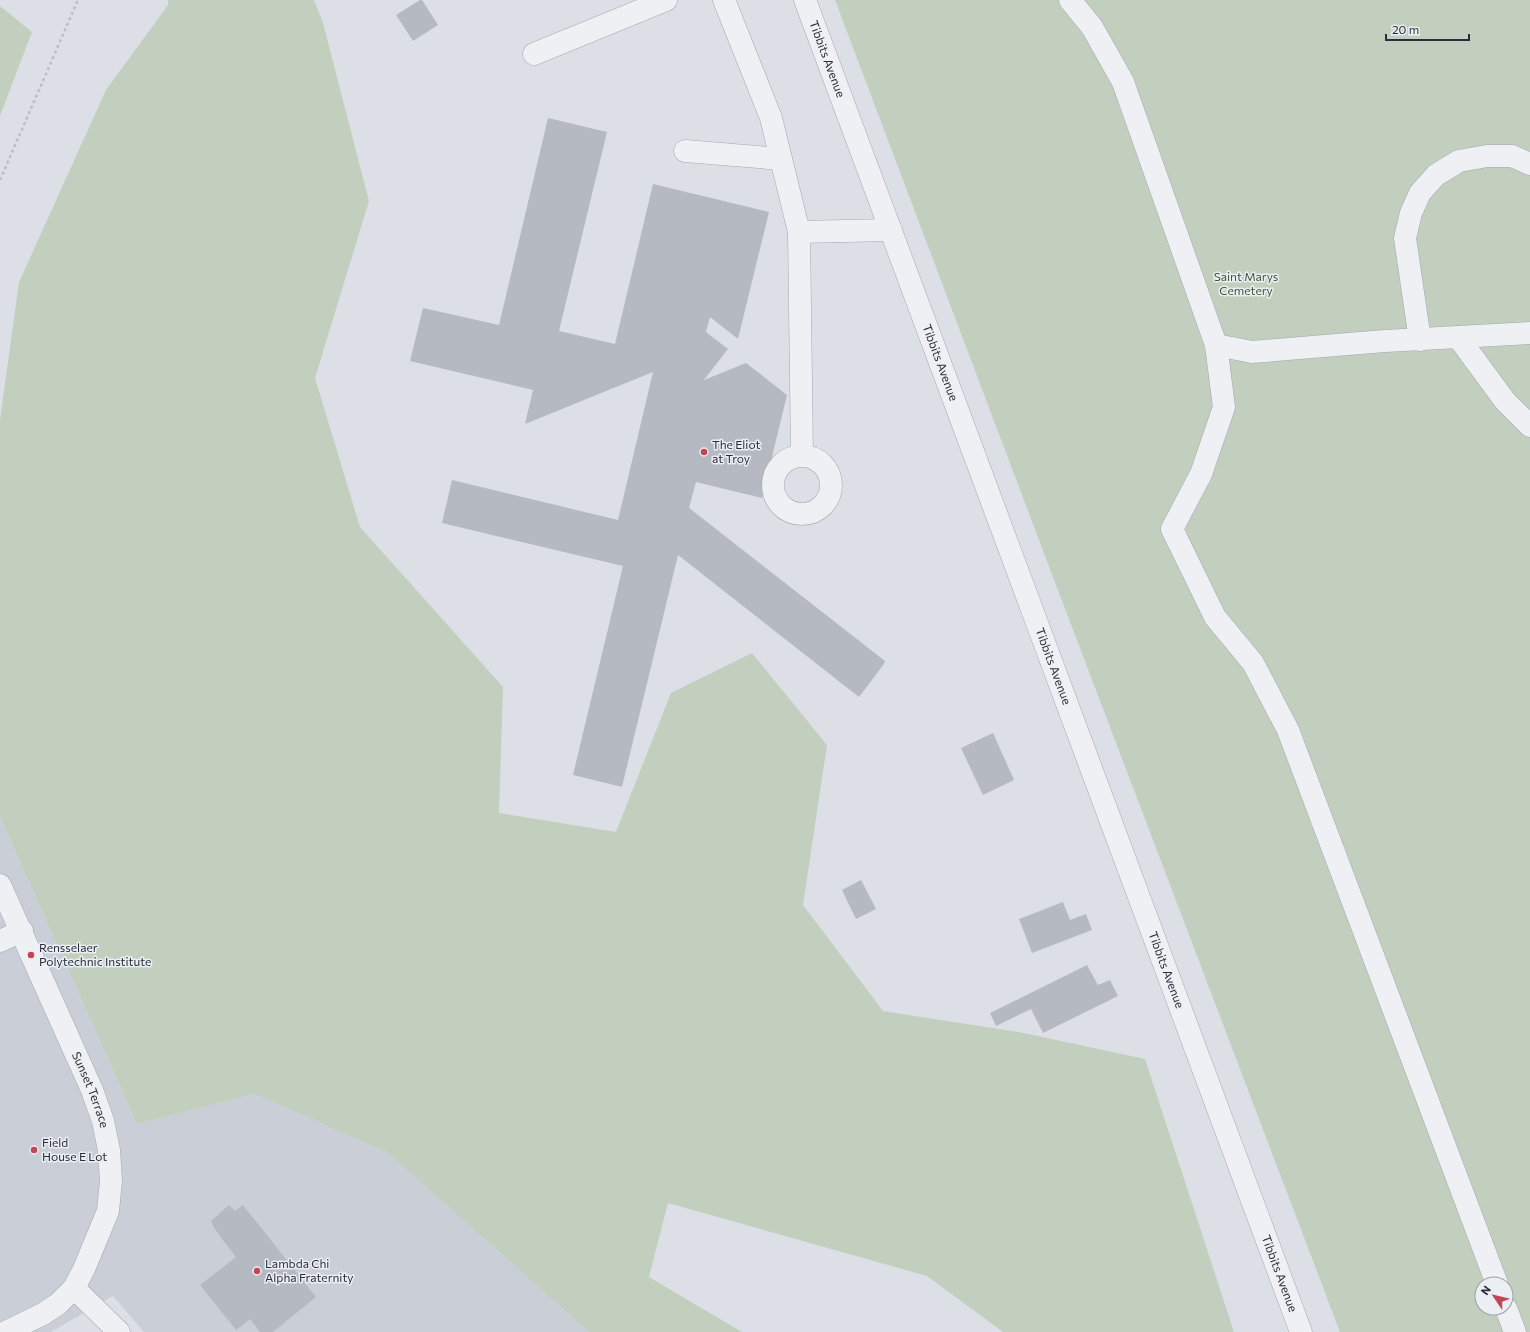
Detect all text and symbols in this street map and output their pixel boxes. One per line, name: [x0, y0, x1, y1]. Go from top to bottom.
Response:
scale bar: [1386, 16, 1469, 42]
street label: Tibbits Avenue: [807, 18, 849, 99]
text: 20 m: [1392, 22, 1419, 36]
park label: Saint Marys Cemetery: [1214, 269, 1278, 297]
street label: Tibbits Avenue: [920, 322, 962, 403]
place label: The Eliot at Troy: [712, 437, 761, 465]
marker: The Eliot at Troy: [699, 447, 709, 457]
street label: Tibbits Avenue: [1033, 626, 1075, 706]
street label: Tibbits Avenue: [1146, 929, 1188, 1010]
place label: Rensselaer Polytechnic Institute: [39, 940, 151, 968]
marker: Rensselaer Polytechnic Institute: [26, 950, 36, 960]
street label: Sunset Terrace: [70, 1049, 112, 1129]
place label: Field House E Lot: [42, 1135, 107, 1163]
marker: Field House E Lot: [29, 1145, 39, 1155]
street label: Tibbits Avenue: [1260, 1233, 1301, 1314]
place label: Lambda Chi Alpha Fraternity: [265, 1256, 354, 1284]
marker: Lambda Chi Alpha Fraternity: [252, 1266, 262, 1276]
north arrow: [1474, 1276, 1514, 1316]
text: N: [1478, 1283, 1493, 1297]

